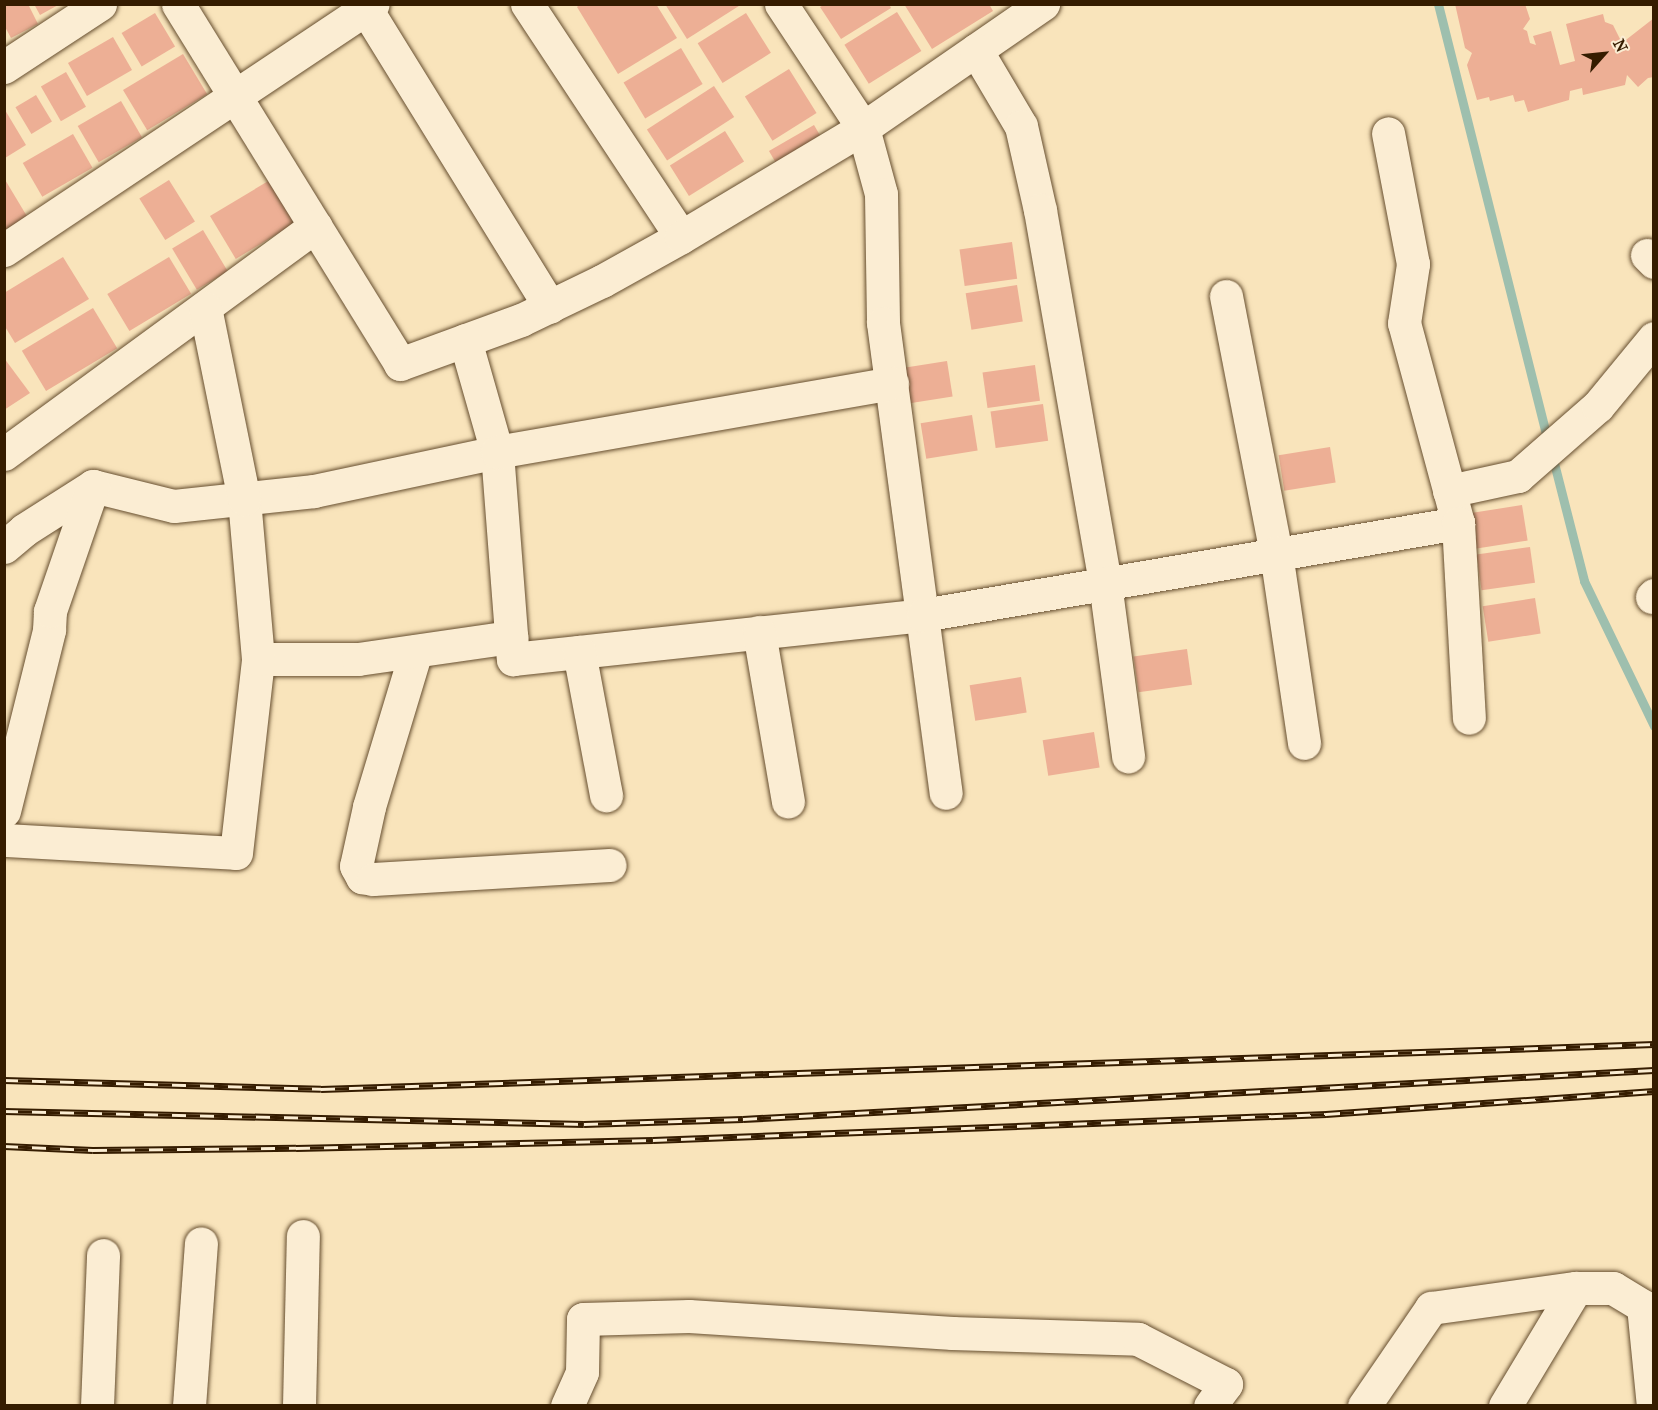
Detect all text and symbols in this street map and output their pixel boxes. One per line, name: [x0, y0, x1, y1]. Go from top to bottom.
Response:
north arrow: [1574, 24, 1634, 84]
text: N: [1609, 36, 1632, 55]

